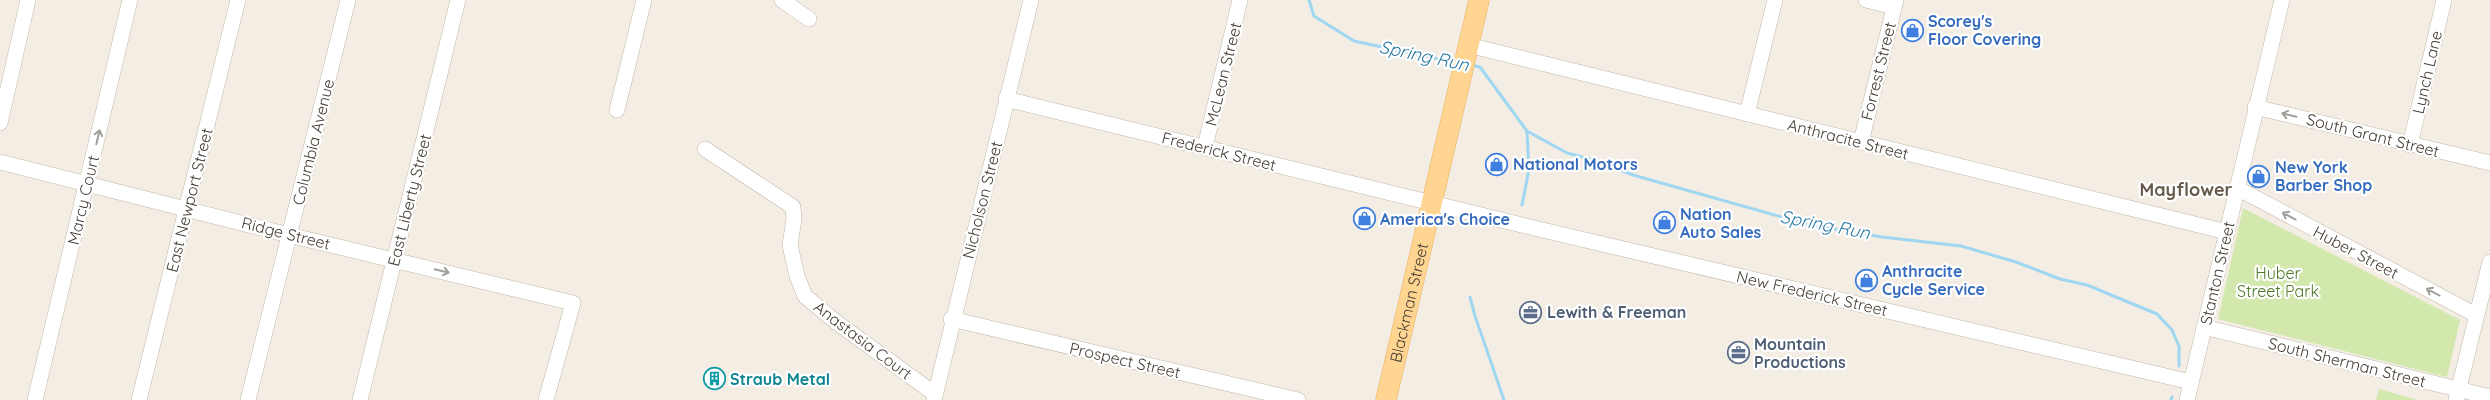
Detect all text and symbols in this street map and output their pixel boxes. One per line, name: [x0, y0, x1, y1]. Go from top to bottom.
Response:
place label: Scorey's Floor Covering: [1928, 11, 2041, 49]
shop icon: Scorey's Floor Covering: [1900, 18, 1924, 42]
street label: McLean Street: [1200, 20, 1246, 128]
street label: Forrest Street: [1856, 20, 1900, 122]
street label: Lynch Lane: [2408, 28, 2446, 116]
water label: Spring Run: [1377, 35, 1472, 76]
street label: Columbia Avenue: [288, 77, 338, 207]
street label: South Grant Street: [2305, 109, 2441, 161]
one-way arrow: [2282, 110, 2298, 119]
street label: Anthracite Street: [1785, 114, 1911, 164]
street label: East Newport Street: [161, 126, 217, 274]
street label: Frederick Street: [1160, 127, 1278, 175]
one-way arrow: [94, 129, 103, 145]
street label: East Liberty Street: [383, 132, 435, 268]
street label: Nicholson Street: [958, 139, 1006, 261]
shop icon: National Motors: [1485, 152, 1509, 176]
street label: Marcy Court: [63, 153, 103, 247]
place label: National Motors: [1513, 154, 1638, 174]
place label: New York Barber Shop: [2275, 157, 2372, 195]
shop icon: New York Barber Shop: [2247, 164, 2271, 188]
district label: Mayflower: [2140, 178, 2233, 201]
place label: Nation Auto Sales: [1680, 204, 1762, 242]
water label: Spring Run: [1778, 205, 1872, 245]
shop icon: America's Choice: [1352, 207, 1376, 231]
place label: America's Choice: [1380, 209, 1510, 229]
shop icon: Nation Auto Sales: [1652, 211, 1676, 235]
one-way arrow: [2282, 211, 2297, 220]
street label: Ridge Street: [240, 212, 332, 254]
street label: Stanton Street: [2195, 219, 2239, 327]
street label: Huber Street: [2310, 221, 2402, 283]
street label: Blackman Street: [1385, 241, 1432, 364]
place label: Anthracite Cycle Service: [1882, 261, 1985, 299]
park label: Huber Street Park: [2237, 263, 2319, 301]
street label: New Frederick Street: [1735, 266, 1889, 320]
one-way arrow: [433, 267, 449, 276]
shop icon: Anthracite Cycle Service: [1854, 268, 1878, 292]
one-way arrow: [2425, 287, 2440, 297]
street label: Anastasia Court: [810, 297, 916, 383]
office icon: Lewith & Freeman: [1519, 300, 1543, 324]
place label: Lewith & Freeman: [1547, 302, 1686, 322]
street label: South Sherman Street: [2266, 333, 2428, 391]
place label: Mountain Productions: [1754, 334, 1846, 372]
street label: Prospect Street: [1068, 338, 1182, 382]
office icon: Mountain Productions: [1726, 341, 1750, 365]
building icon: Straub Metal: [702, 367, 726, 391]
place label: Straub Metal: [730, 369, 830, 389]

